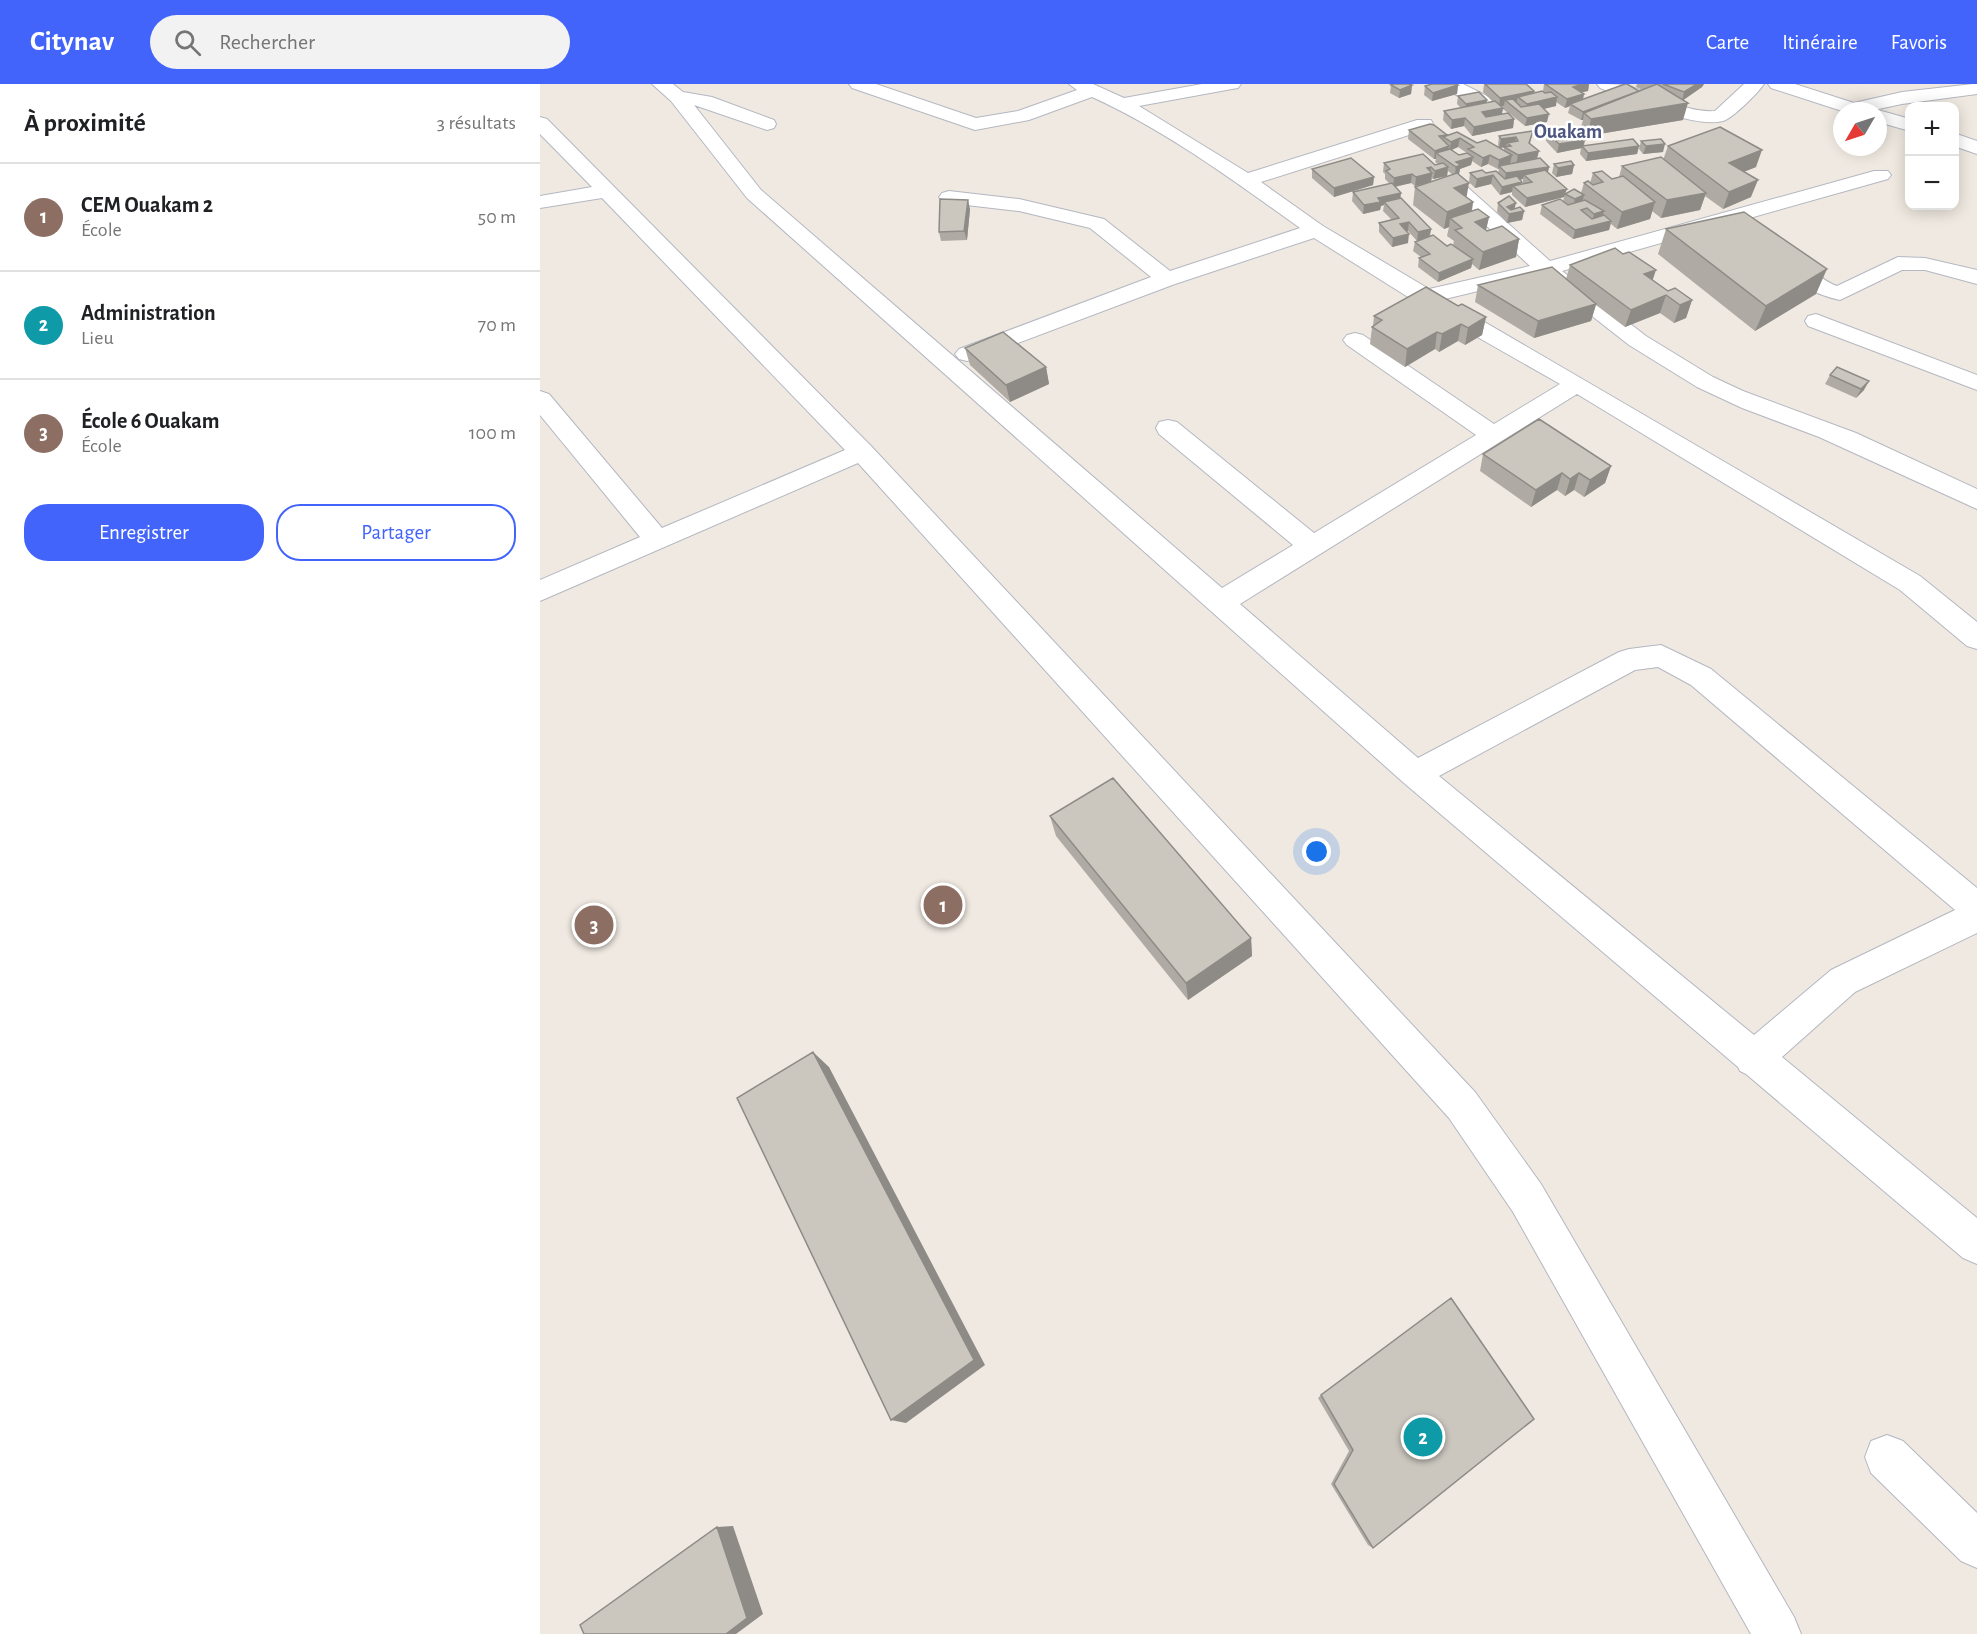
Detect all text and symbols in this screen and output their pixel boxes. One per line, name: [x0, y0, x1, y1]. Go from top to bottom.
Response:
search box: [150, 15, 570, 69]
icon: search: [171, 26, 204, 59]
text: Citynav: [30, 28, 114, 56]
text: Rechercher: [219, 31, 315, 53]
text: Carte: [1706, 32, 1749, 53]
text: Itinéraire: [1782, 32, 1858, 53]
text: Favoris: [1891, 32, 1947, 53]
north arrow: [1833, 102, 1887, 156]
map controls: [1905, 102, 1959, 210]
button: +: [1905, 102, 1959, 156]
text: À proximité: [24, 110, 146, 136]
text: 3 résultats: [437, 113, 516, 133]
district label: Ouakam: [1534, 122, 1602, 142]
button: −: [1905, 156, 1959, 210]
text: CEM Ouakam 2: [81, 194, 213, 216]
text: 1: [40, 207, 47, 227]
text: 50 m: [478, 207, 516, 227]
text: École: [81, 220, 122, 240]
text: Administration: [81, 302, 216, 324]
text: 2: [39, 315, 48, 335]
text: 70 m: [478, 315, 516, 335]
text: Lieu: [81, 328, 114, 348]
text: École 6 Ouakam: [81, 410, 220, 432]
text: 3: [39, 423, 48, 443]
text: 100 m: [469, 423, 516, 443]
text: École: [81, 436, 122, 456]
button: Enregistrer: [24, 504, 264, 561]
button: Partager: [276, 504, 516, 561]
your location: [1302, 837, 1331, 866]
pin: 1: [924, 882, 962, 928]
pin: 3: [574, 902, 614, 948]
pin: 2: [1404, 1414, 1442, 1460]

